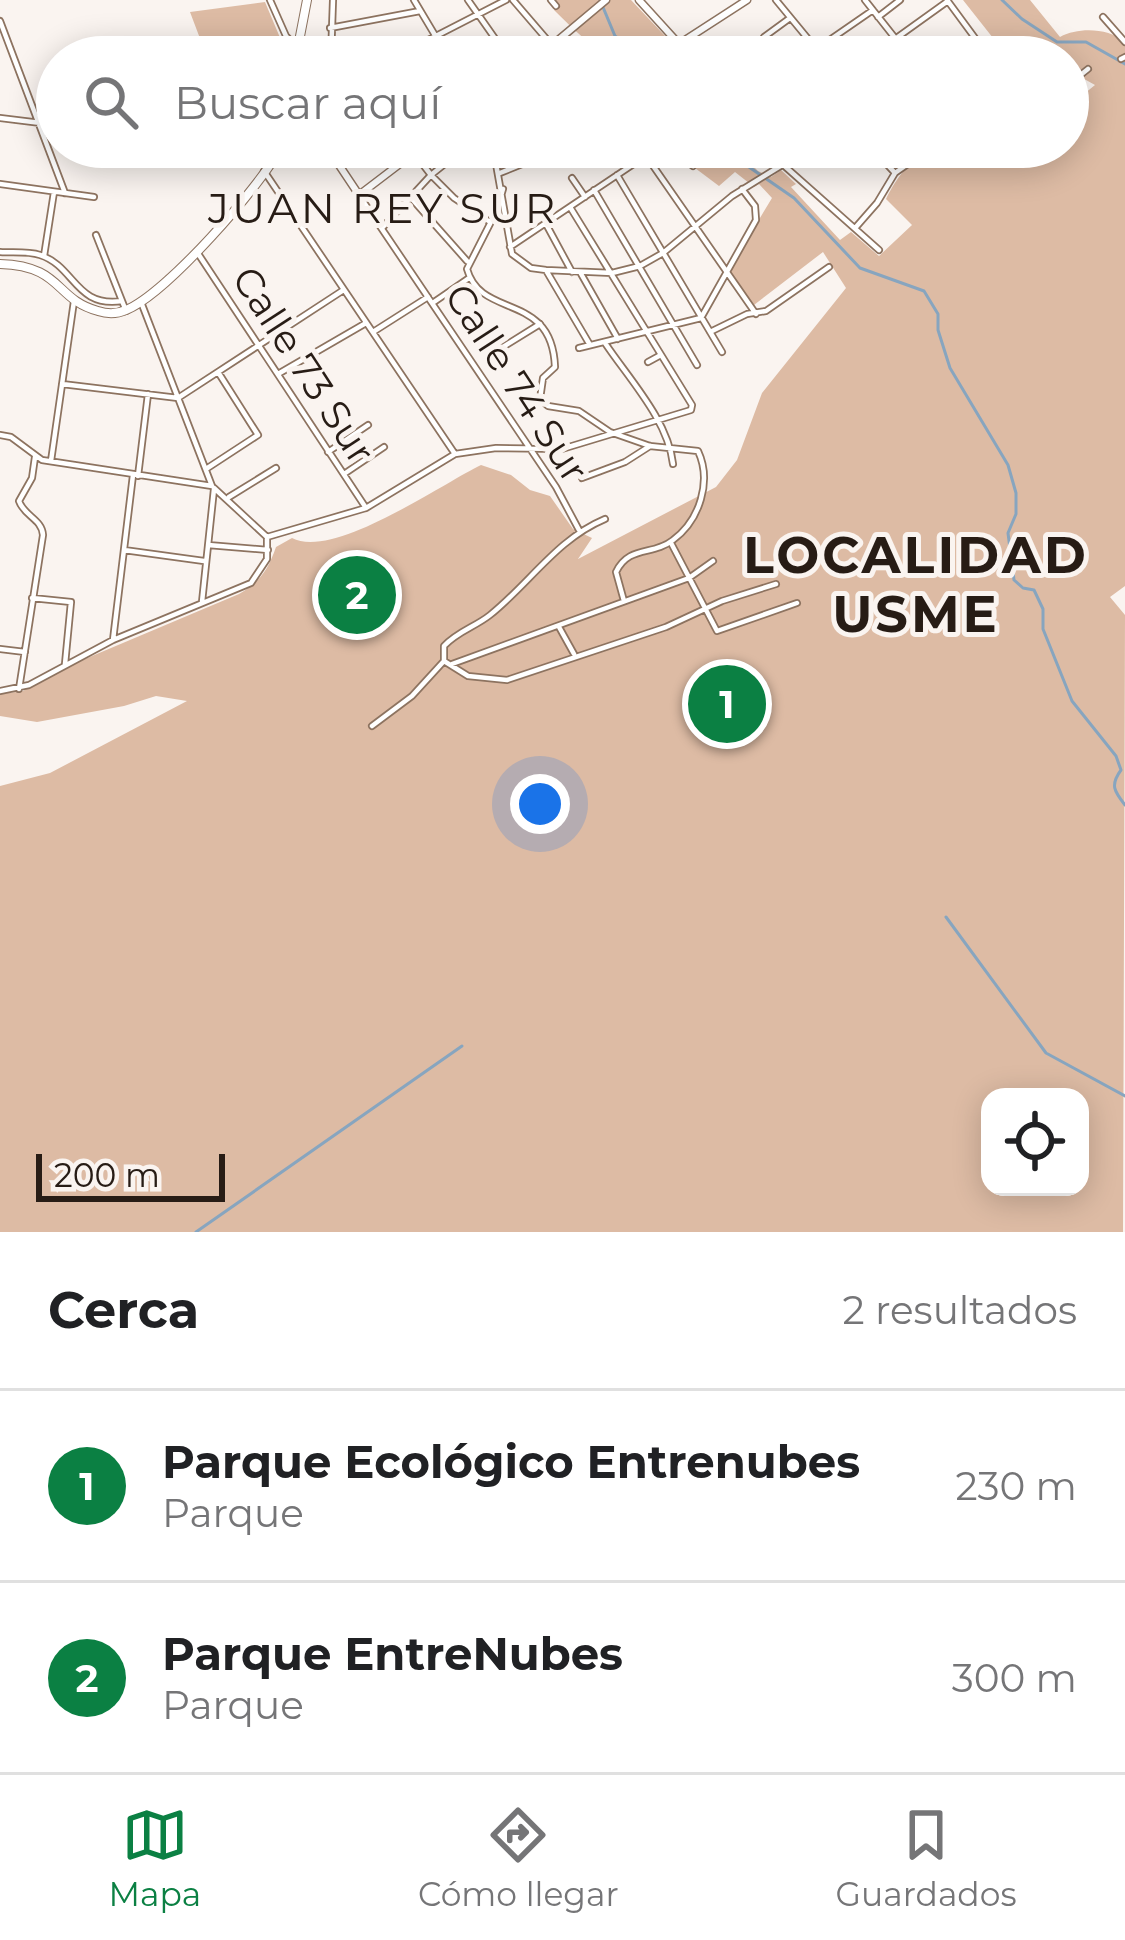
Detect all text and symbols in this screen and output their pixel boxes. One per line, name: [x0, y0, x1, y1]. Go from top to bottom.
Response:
search box: [36, 36, 1089, 168]
icon: search: [78, 69, 144, 135]
text: Buscar aquí: [174, 75, 441, 130]
district label: JUAN REY SUR: [207, 182, 558, 234]
street label: Calle 73 Sur: [222, 257, 386, 473]
street label: Calle 74 Sur: [435, 275, 599, 491]
district label: LOCALIDAD USME: [743, 524, 1089, 645]
pin: 2: [318, 550, 396, 640]
pin: 1: [688, 659, 766, 749]
your location: [510, 774, 570, 834]
map controls: [981, 1088, 1089, 1196]
button: locate: [981, 1088, 1089, 1196]
scale bar: [36, 1148, 225, 1201]
text: 200 m: [54, 1155, 160, 1195]
text: Cerca: [48, 1279, 199, 1341]
text: 2 resultados: [843, 1286, 1077, 1334]
text: Parque Ecológico Entrenubes: [162, 1434, 860, 1489]
text: 1: [79, 1462, 95, 1510]
text: 230 m: [955, 1462, 1077, 1510]
text: Parque: [162, 1489, 304, 1537]
text: Parque EntreNubes: [162, 1626, 623, 1681]
text: 2: [75, 1654, 99, 1702]
text: 300 m: [952, 1654, 1077, 1702]
text: Parque: [162, 1681, 304, 1729]
tab: Mapa: [108, 1802, 201, 1914]
tab: Cómo llegar: [418, 1802, 619, 1914]
tab: Guardados: [836, 1802, 1017, 1914]

